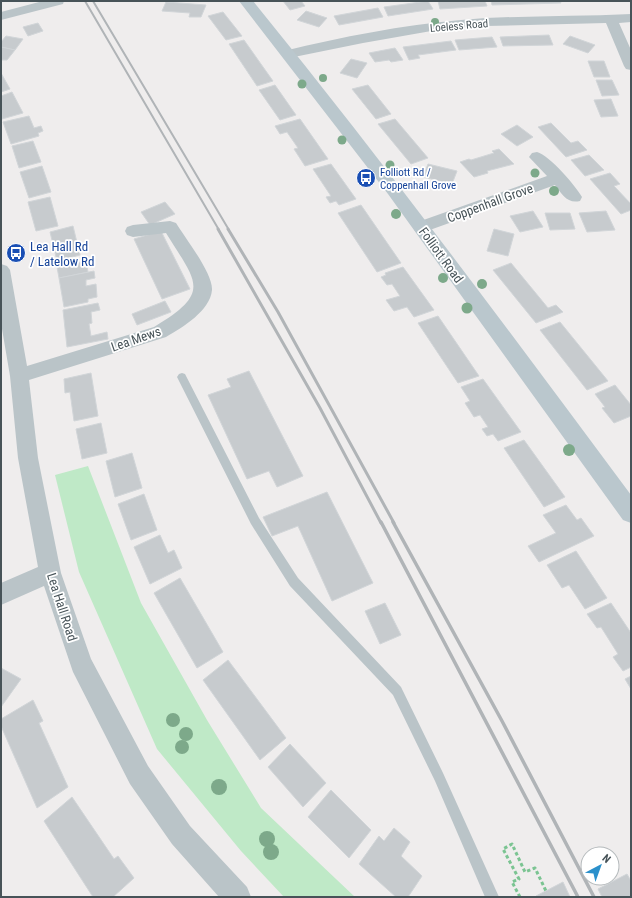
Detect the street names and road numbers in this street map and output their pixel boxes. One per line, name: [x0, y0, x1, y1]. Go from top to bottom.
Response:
street label: Loeless Road: [429, 17, 489, 35]
street label: Coppenhall Grove: [445, 181, 535, 225]
street label: Folliott Road: [416, 224, 466, 286]
street label: Lea Mews: [109, 323, 163, 355]
street label: Lea Hall Road: [44, 571, 80, 643]

